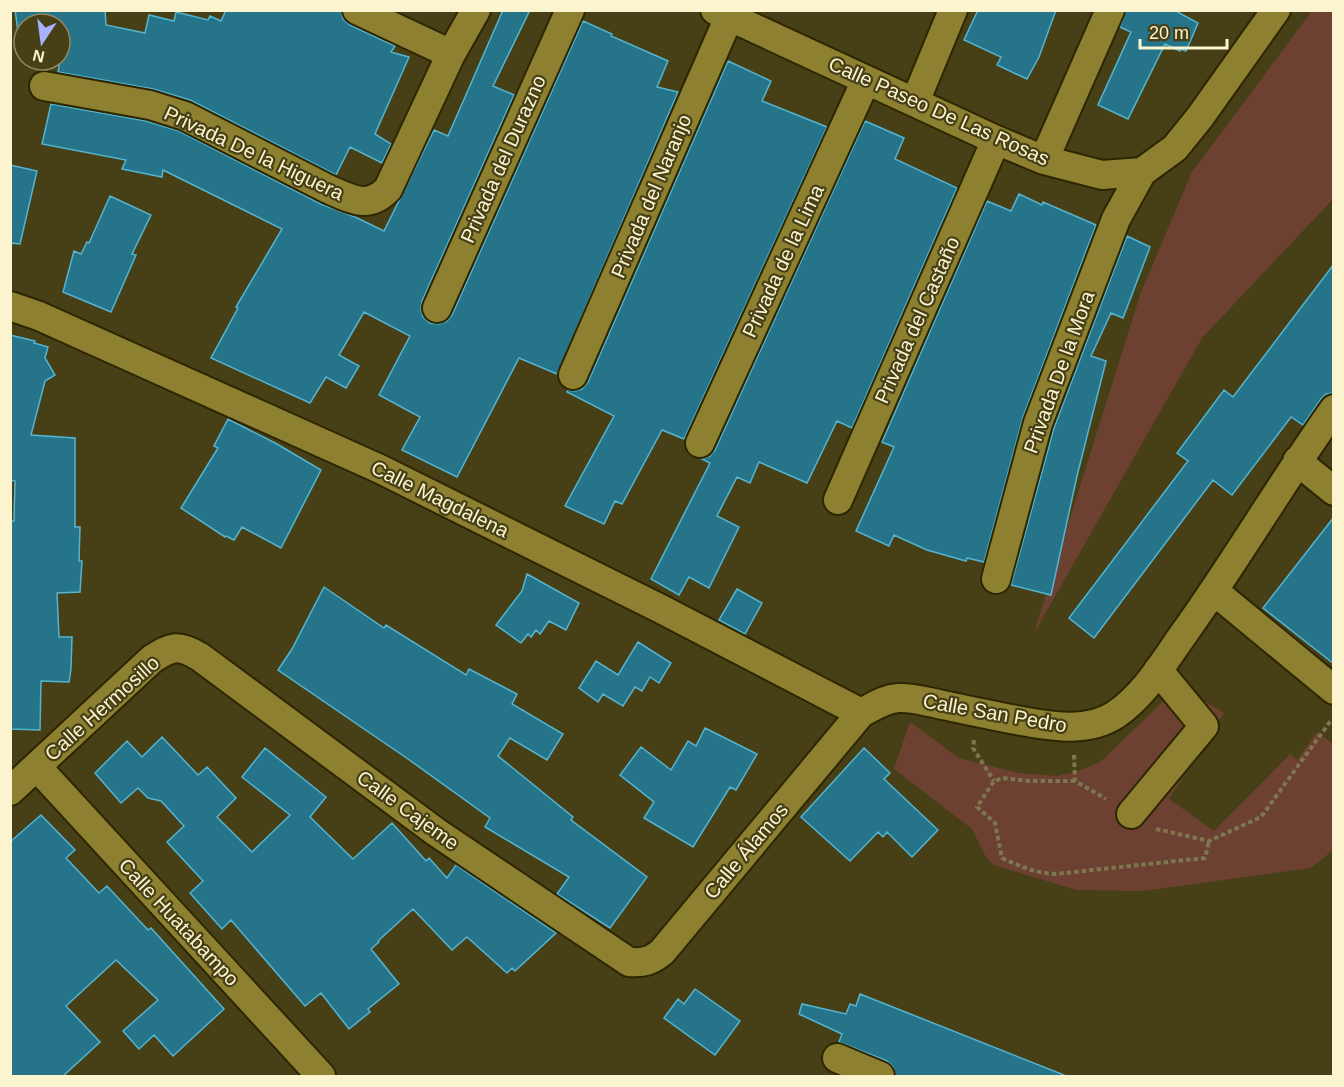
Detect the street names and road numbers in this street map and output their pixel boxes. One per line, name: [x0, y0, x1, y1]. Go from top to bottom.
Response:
street label: Calle Paseo De Las Rosas: [825, 52, 1053, 170]
street label: Privada del Durazno: [456, 72, 550, 246]
street label: Privada De la Higuera: [161, 102, 348, 205]
street label: Privada del Naranjo: [607, 111, 695, 281]
street label: Privada de la Lima: [738, 180, 828, 341]
street label: Privada del Castaño: [870, 233, 964, 407]
street label: Privada De la Mora: [1019, 287, 1099, 456]
street label: Calle Magdalena: [368, 456, 513, 542]
street label: Calle Hermosillo: [41, 651, 163, 765]
street label: Calle San Pedro: [921, 690, 1069, 736]
street label: Calle Cajeme: [353, 766, 463, 854]
street label: Calle Álamos: [700, 799, 792, 903]
street label: Calle Huatabampo: [114, 854, 244, 990]

